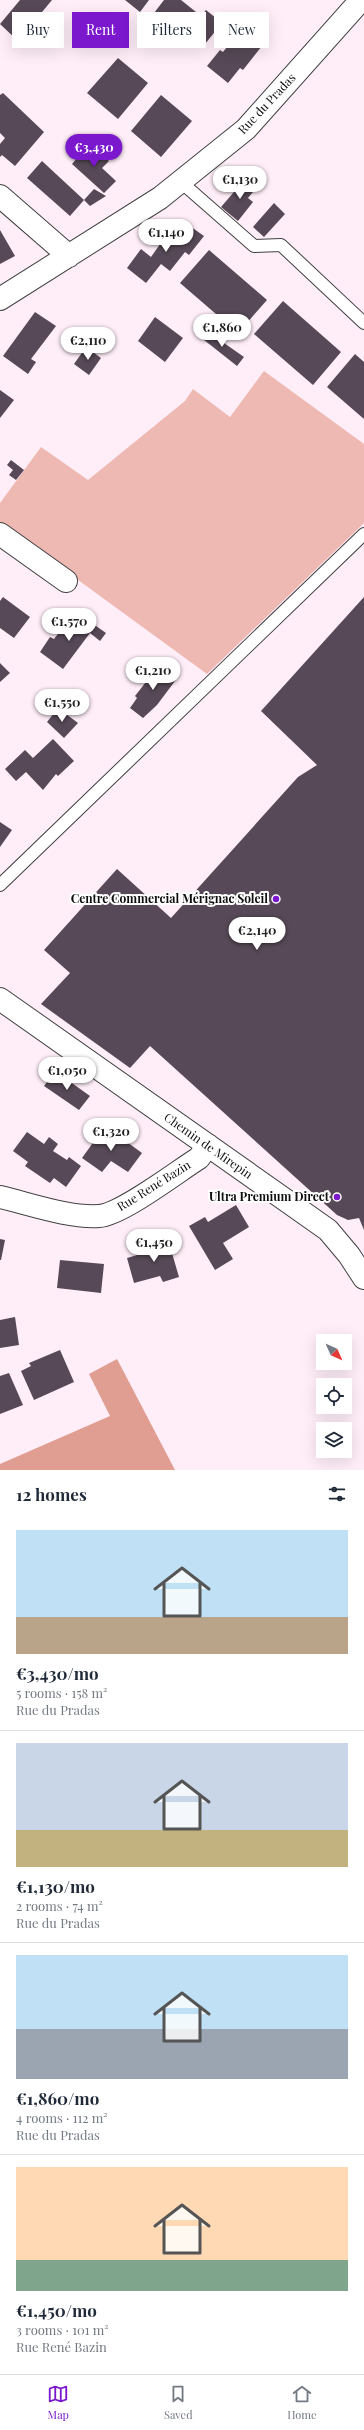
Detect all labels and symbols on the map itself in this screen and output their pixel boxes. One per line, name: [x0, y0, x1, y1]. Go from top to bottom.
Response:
street label: Rue du Pradas: [234, 70, 299, 137]
pin: €3,430: [61, 134, 127, 168]
pin: €1,130: [207, 166, 273, 200]
pin: €1,140: [133, 219, 199, 253]
pin: €1,860: [189, 314, 255, 348]
pin: €2,110: [55, 327, 121, 361]
pin: €1,570: [36, 608, 102, 642]
pin: €1,210: [120, 657, 186, 691]
pin: €1,550: [29, 689, 95, 723]
place label: Centre Commercial Mérignac Soleil: [71, 890, 268, 906]
marker: Centre Commercial Mérignac Soleil: [271, 894, 281, 904]
pin: €2,140: [224, 917, 290, 951]
pin: €1,050: [34, 1057, 100, 1091]
street label: Chemin de Mirepin: [161, 1109, 256, 1182]
pin: €1,320: [78, 1118, 144, 1152]
street label: Rue René Bazin: [114, 1156, 193, 1214]
place label: Ultra Premium Direct: [209, 1188, 330, 1204]
marker: Ultra Premium Direct: [332, 1192, 342, 1202]
pin: €1,450: [121, 1229, 187, 1263]
north arrow: [316, 1334, 352, 1370]

